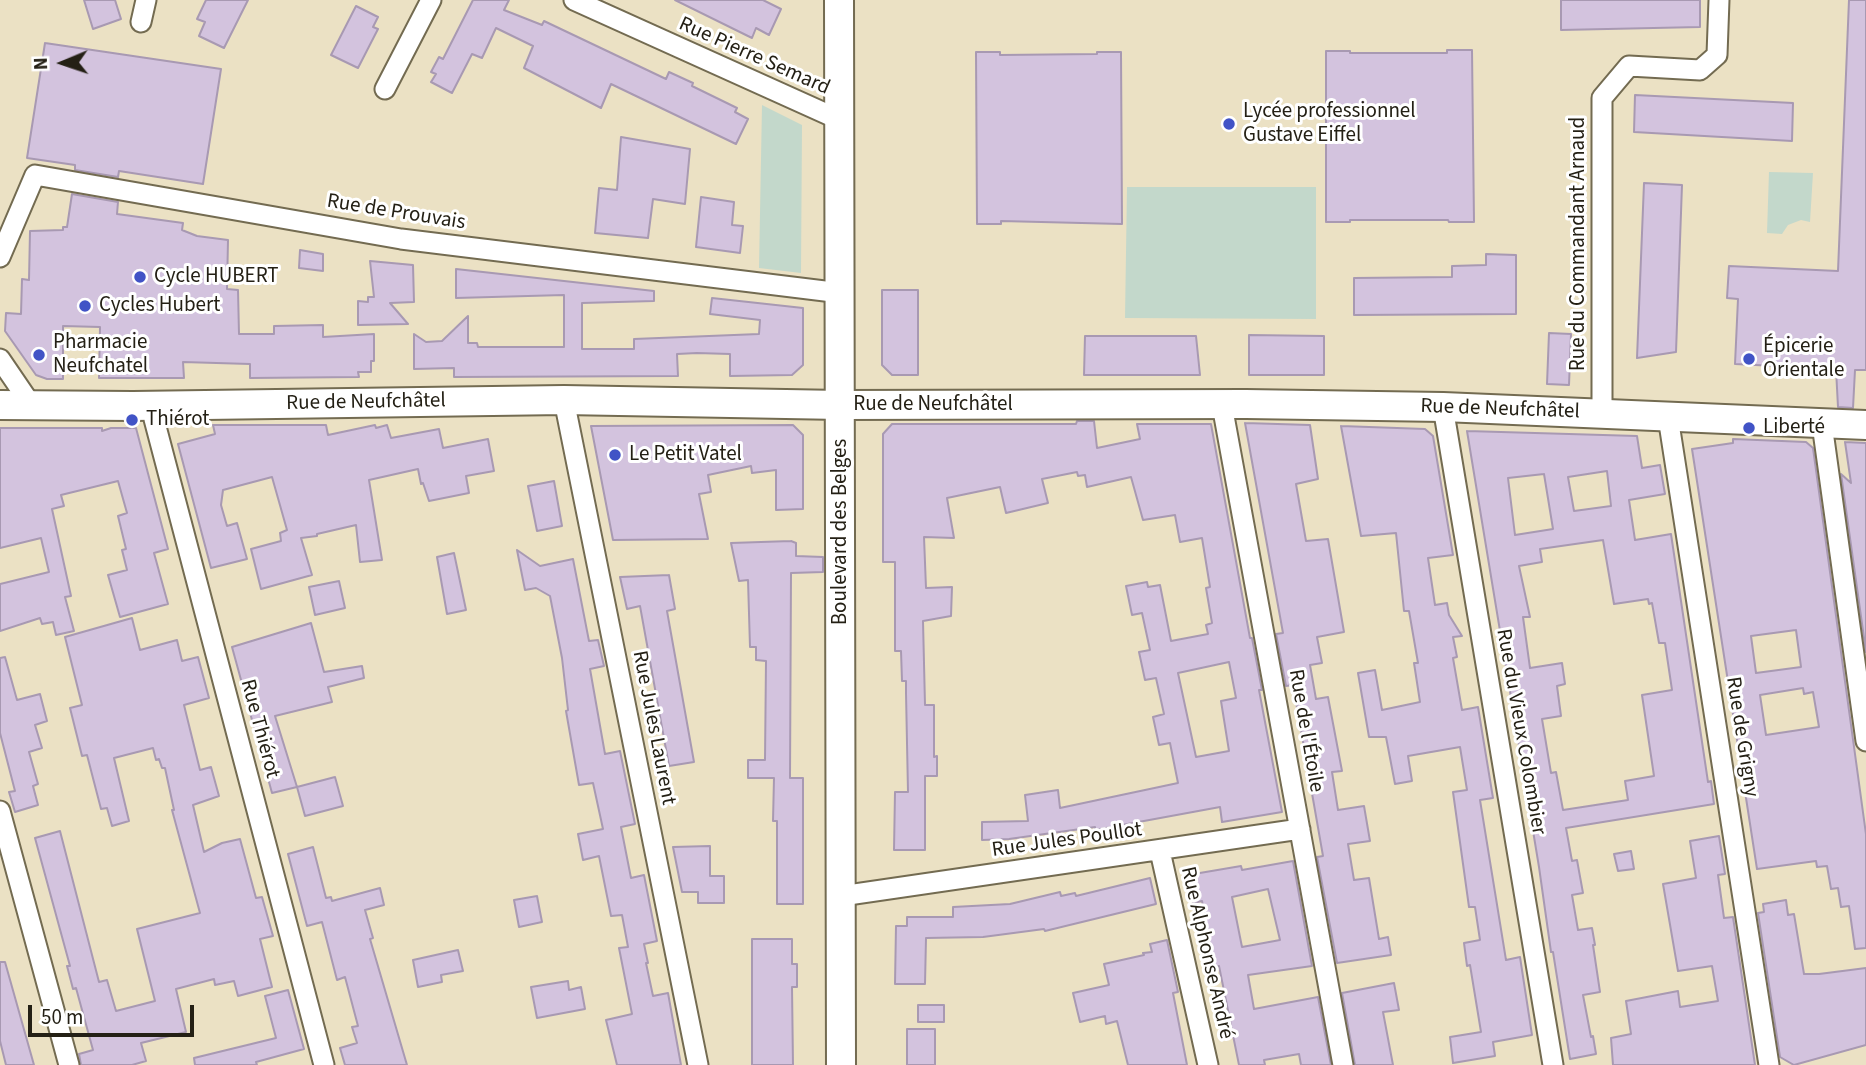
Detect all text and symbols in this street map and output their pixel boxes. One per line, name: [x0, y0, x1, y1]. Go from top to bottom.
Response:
street label: Rue Pierre Semard: [675, 12, 833, 102]
north arrow: [28, 28, 98, 98]
text: N: [28, 57, 55, 71]
place label: Lycée professionnel Gustave Eiffel: [1243, 99, 1416, 149]
marker: Lycée professionnel Gustave Eiffel: [1221, 116, 1237, 132]
street label: Rue du Commandant Arnaud: [1566, 117, 1592, 371]
street label: Rue de Prouvais: [325, 190, 467, 236]
place label: Cycle HUBERT: [154, 264, 279, 290]
marker: Cycle HUBERT: [132, 269, 148, 285]
place label: Cycles Hubert: [99, 293, 220, 319]
marker: Cycles Hubert: [77, 298, 93, 314]
place label: Pharmacie Neufchatel: [53, 330, 148, 380]
place label: Épicerie Orientale: [1763, 334, 1844, 384]
marker: Pharmacie Neufchatel: [31, 347, 47, 363]
marker: Épicerie Orientale: [1741, 351, 1757, 367]
street label: Rue de Neufchâtel: [286, 389, 446, 417]
street label: Rue de Neufchâtel: [853, 392, 1013, 418]
street label: Rue de Neufchâtel: [1420, 395, 1580, 425]
place label: Thiérot: [146, 407, 209, 433]
marker: Thiérot: [124, 412, 140, 428]
place label: Liberté: [1763, 415, 1825, 441]
marker: Liberté: [1741, 420, 1757, 436]
street label: Boulevard des Belges: [828, 439, 854, 625]
place label: Le Petit Vatel: [629, 442, 742, 468]
marker: Le Petit Vatel: [607, 447, 623, 463]
street label: Rue du Vieux Colombier: [1489, 627, 1551, 837]
street label: Rue Jules Laurent: [626, 649, 680, 807]
street label: Rue de l'Étoile: [1282, 667, 1328, 795]
street label: Rue de Grigny: [1719, 675, 1763, 799]
street label: Rue Thiérot: [234, 677, 284, 781]
street label: Rue Jules Poullot: [990, 818, 1144, 864]
street label: Rue Alphonse André: [1174, 864, 1238, 1042]
scale bar: [32, 992, 198, 1036]
text: 50 m: [41, 1002, 83, 1032]

